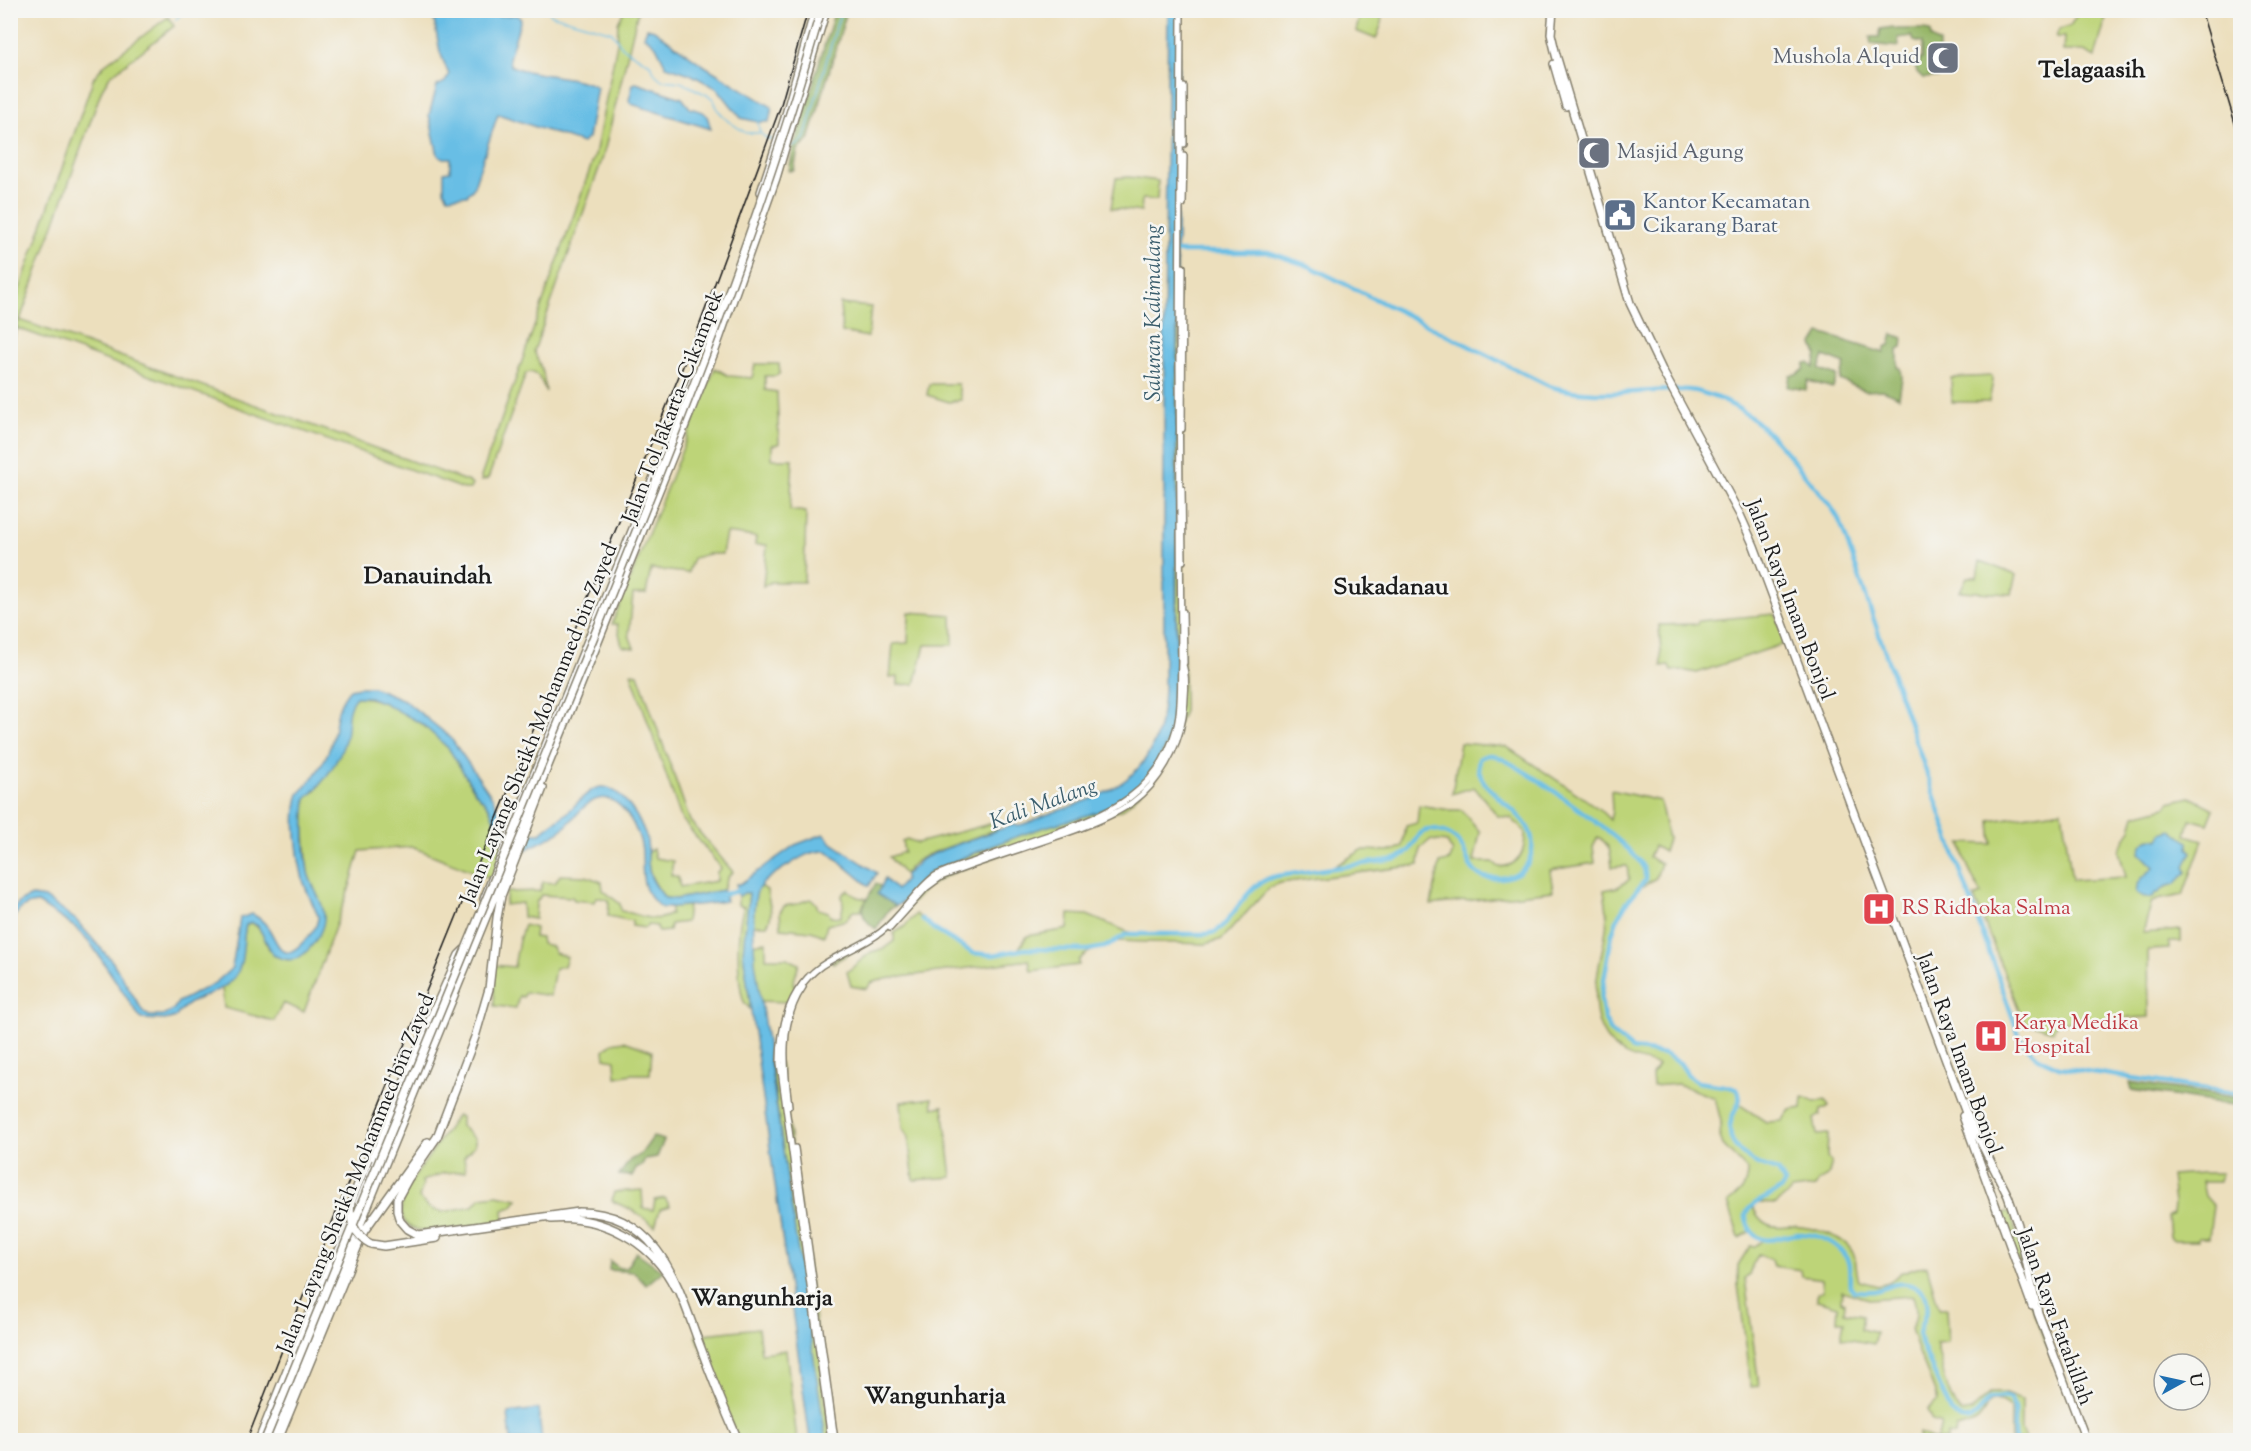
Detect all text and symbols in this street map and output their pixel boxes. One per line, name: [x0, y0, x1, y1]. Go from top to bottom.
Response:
mosque icon: Mushola Alquid: [1925, 40, 1961, 76]
place label: Mushola Alquid: [1773, 43, 1920, 73]
district label: Telagaasih: [2038, 54, 2147, 88]
mosque icon: Masjid Agung: [1576, 135, 1612, 171]
place label: Masjid Agung: [1617, 138, 1744, 168]
place label: Kantor Kecamatan Cikarang Barat: [1643, 188, 1810, 242]
public building icon: Kantor Kecamatan Cikarang Barat: [1602, 197, 1638, 233]
water label: Saluran Kalimalang: [1139, 224, 1171, 402]
street label: Jalan Tol Jakarta–Cikampek: [615, 285, 733, 529]
street label: Jalan Raya Imam Bonjol: [1736, 494, 1841, 705]
street label: Jalan Layang Sheikh Mohammed bin Zayed: [453, 539, 626, 910]
district label: Danauindah: [364, 560, 493, 594]
district label: Sukadanau: [1333, 571, 1449, 605]
water label: Kali Malang: [986, 771, 1103, 839]
hospital icon: RS Ridhoka Salma: [1861, 891, 1897, 927]
place label: RS Ridhoka Salma: [1902, 894, 2071, 924]
street label: Jalan Raya Imam Bonjol: [1907, 948, 2009, 1159]
street label: Jalan Layang Sheikh Mohammed bin Zayed: [270, 989, 443, 1360]
place label: Karya Medika Hospital: [2014, 1009, 2139, 1063]
hospital icon: Karya Medika Hospital: [1973, 1018, 2009, 1054]
street label: Jalan Raya Fatahillah: [2008, 1223, 2100, 1410]
district label: Wangunharja: [691, 1282, 834, 1316]
north arrow: [2152, 1352, 2212, 1412]
text: U: [2182, 1372, 2207, 1389]
district label: Wangunharja: [864, 1380, 1007, 1414]

